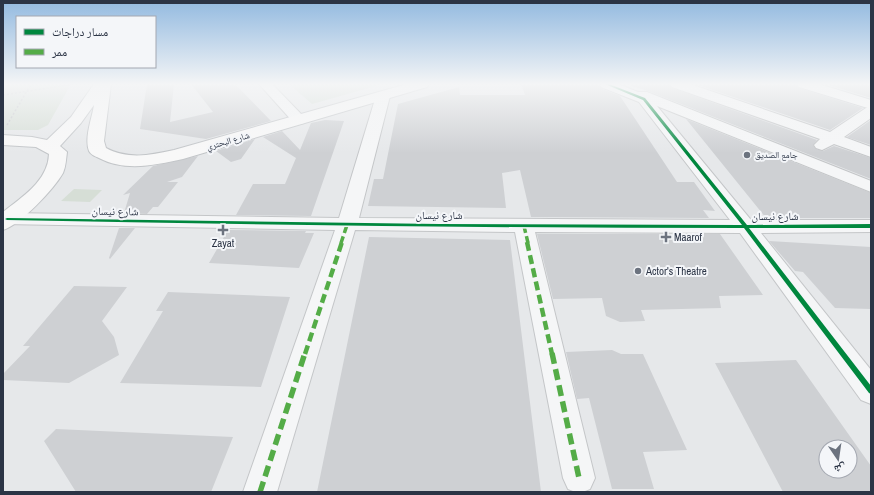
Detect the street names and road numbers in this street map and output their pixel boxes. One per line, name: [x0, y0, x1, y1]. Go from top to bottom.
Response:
street label: شارع البحتري: [205, 129, 251, 154]
street label: شارع نيسان: [91, 204, 139, 218]
street label: شارع نيسان: [416, 208, 462, 222]
street label: شارع نيسان: [752, 209, 798, 223]

